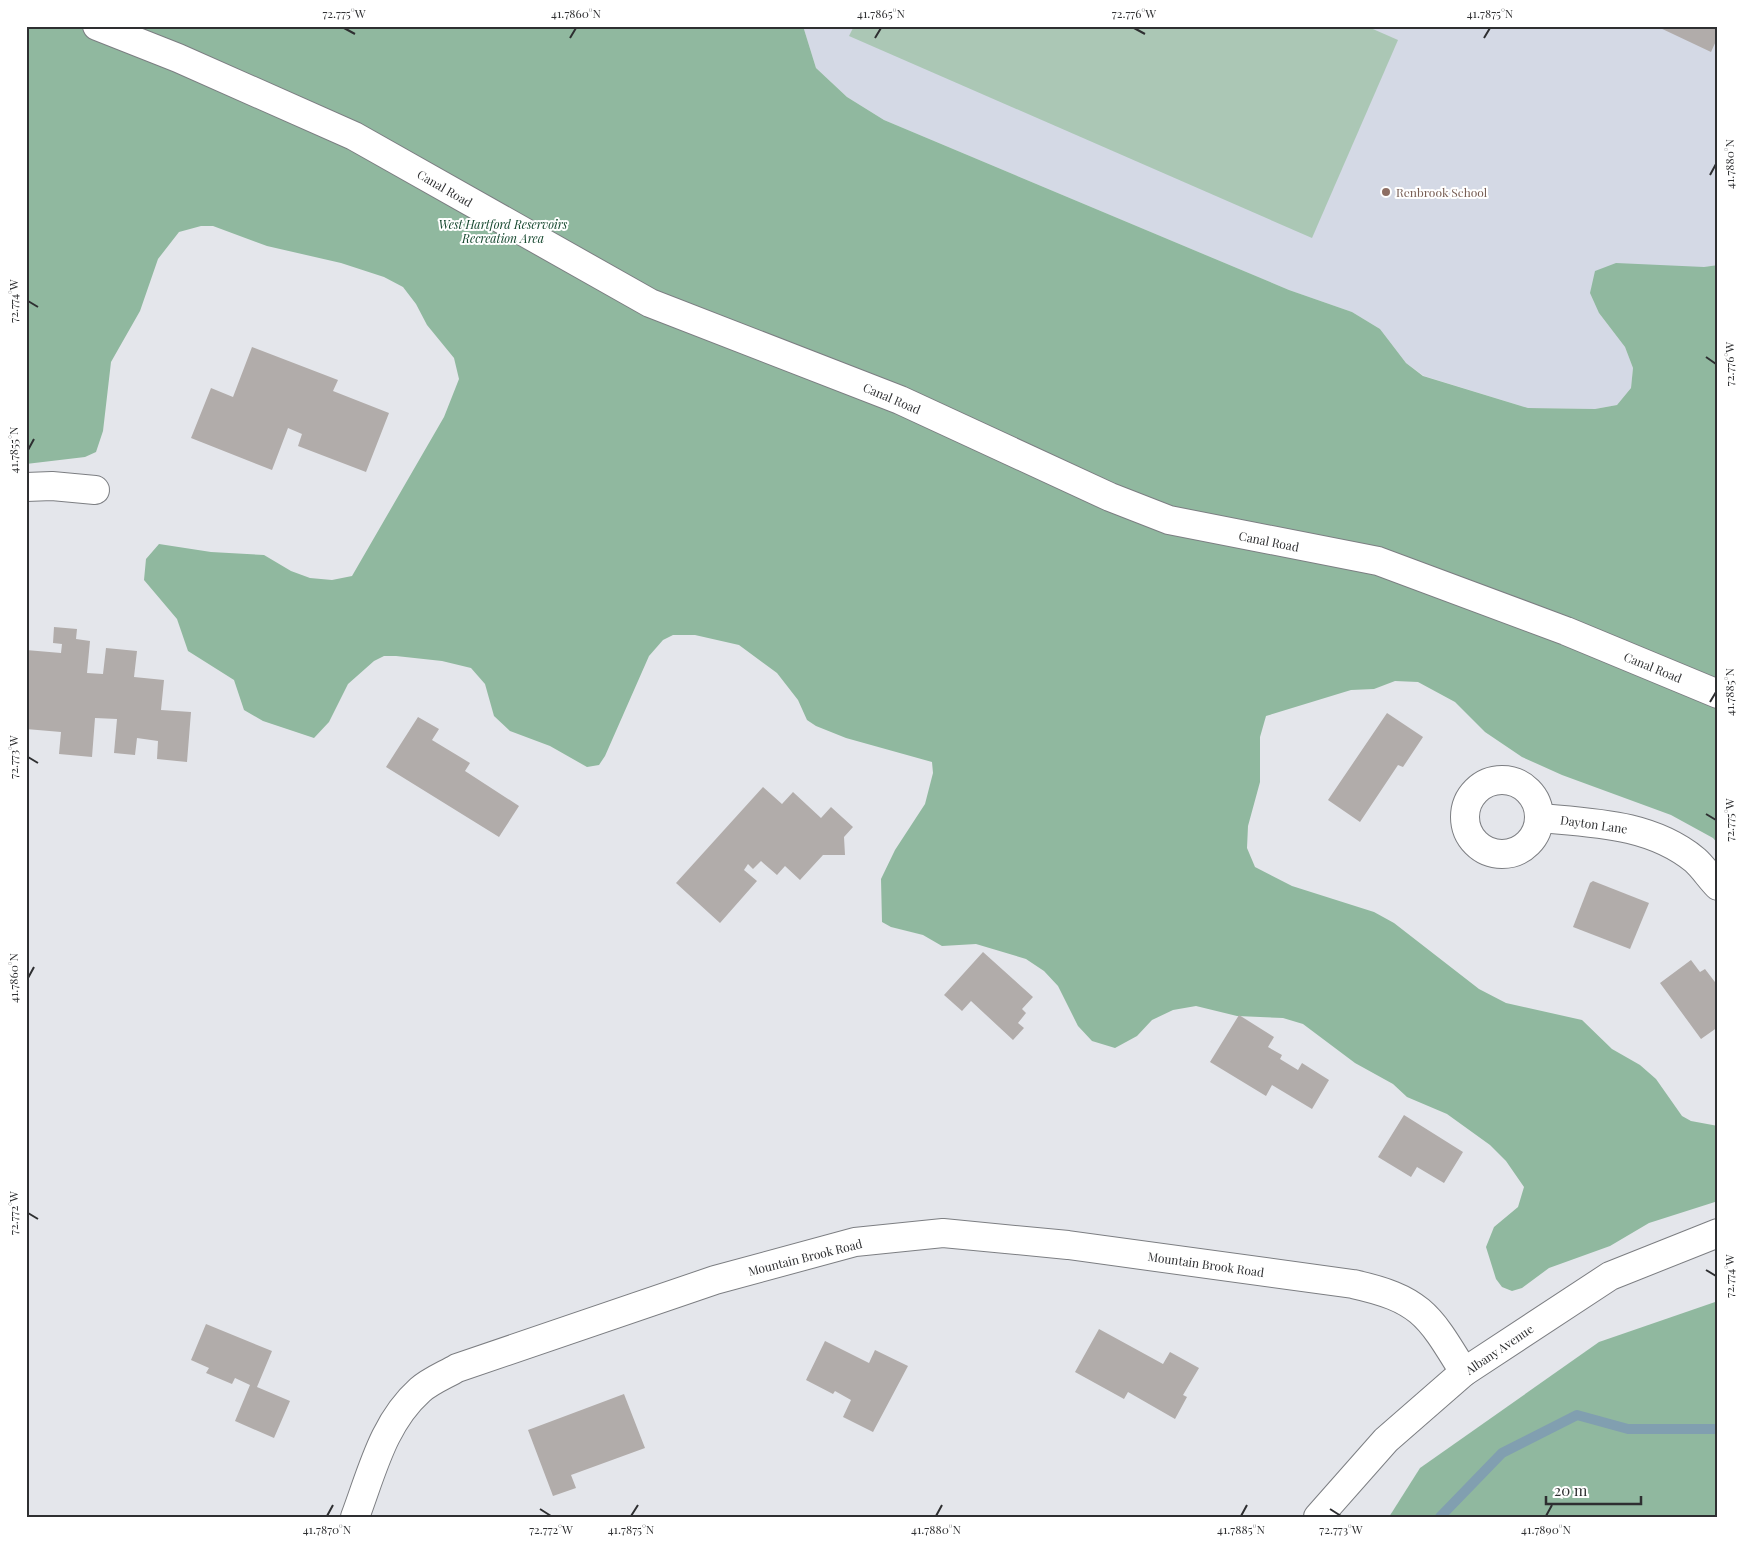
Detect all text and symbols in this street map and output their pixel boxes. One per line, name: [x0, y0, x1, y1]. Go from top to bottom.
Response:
text: 72.775°W: [322, 5, 366, 21]
text: 41.7860°N: [551, 5, 602, 21]
text: 41.7865°N: [857, 5, 906, 21]
text: 72.776°W: [1112, 5, 1156, 21]
text: 41.7875°N: [1467, 5, 1514, 21]
text: 41.7880°N: [1721, 138, 1737, 189]
street label: Canal Road: [415, 166, 475, 210]
place label: Renbrook School: [1396, 184, 1488, 200]
marker: Renbrook School: [1380, 186, 1392, 198]
park label: West Hartford Reservoirs Recreation Area: [439, 216, 568, 246]
text: 72.774°W: [5, 279, 21, 323]
text: 72.776°W: [1721, 342, 1737, 386]
street label: Canal Road: [861, 379, 923, 417]
text: 41.7855°N: [5, 426, 21, 473]
street label: Canal Road: [1237, 527, 1301, 555]
street label: Canal Road: [1622, 648, 1684, 686]
text: 41.7885°N: [1721, 667, 1737, 716]
text: 72.773°W: [5, 735, 21, 779]
text: 72.775°W: [1721, 798, 1737, 842]
street label: Dayton Lane: [1559, 811, 1629, 837]
text: 41.7860°N: [5, 952, 21, 1003]
text: 72.772°W: [5, 1191, 21, 1235]
street label: Mountain Brook Road: [746, 1235, 864, 1279]
street label: Mountain Brook Road: [1147, 1248, 1265, 1280]
text: 72.774°W: [1721, 1254, 1737, 1298]
street label: Albany Avenue: [1461, 1320, 1536, 1378]
scale bar: [1546, 1473, 1642, 1505]
text: 20 m: [1554, 1480, 1588, 1500]
text: 41.7870°N: [303, 1521, 352, 1537]
text: 72.772°W: [529, 1521, 573, 1537]
text: 41.7875°N: [608, 1521, 655, 1537]
text: 41.7880°N: [911, 1521, 962, 1537]
text: 41.7885°N: [1217, 1521, 1266, 1537]
text: 72.773°W: [1319, 1521, 1363, 1537]
text: 41.7890°N: [1521, 1521, 1571, 1537]

